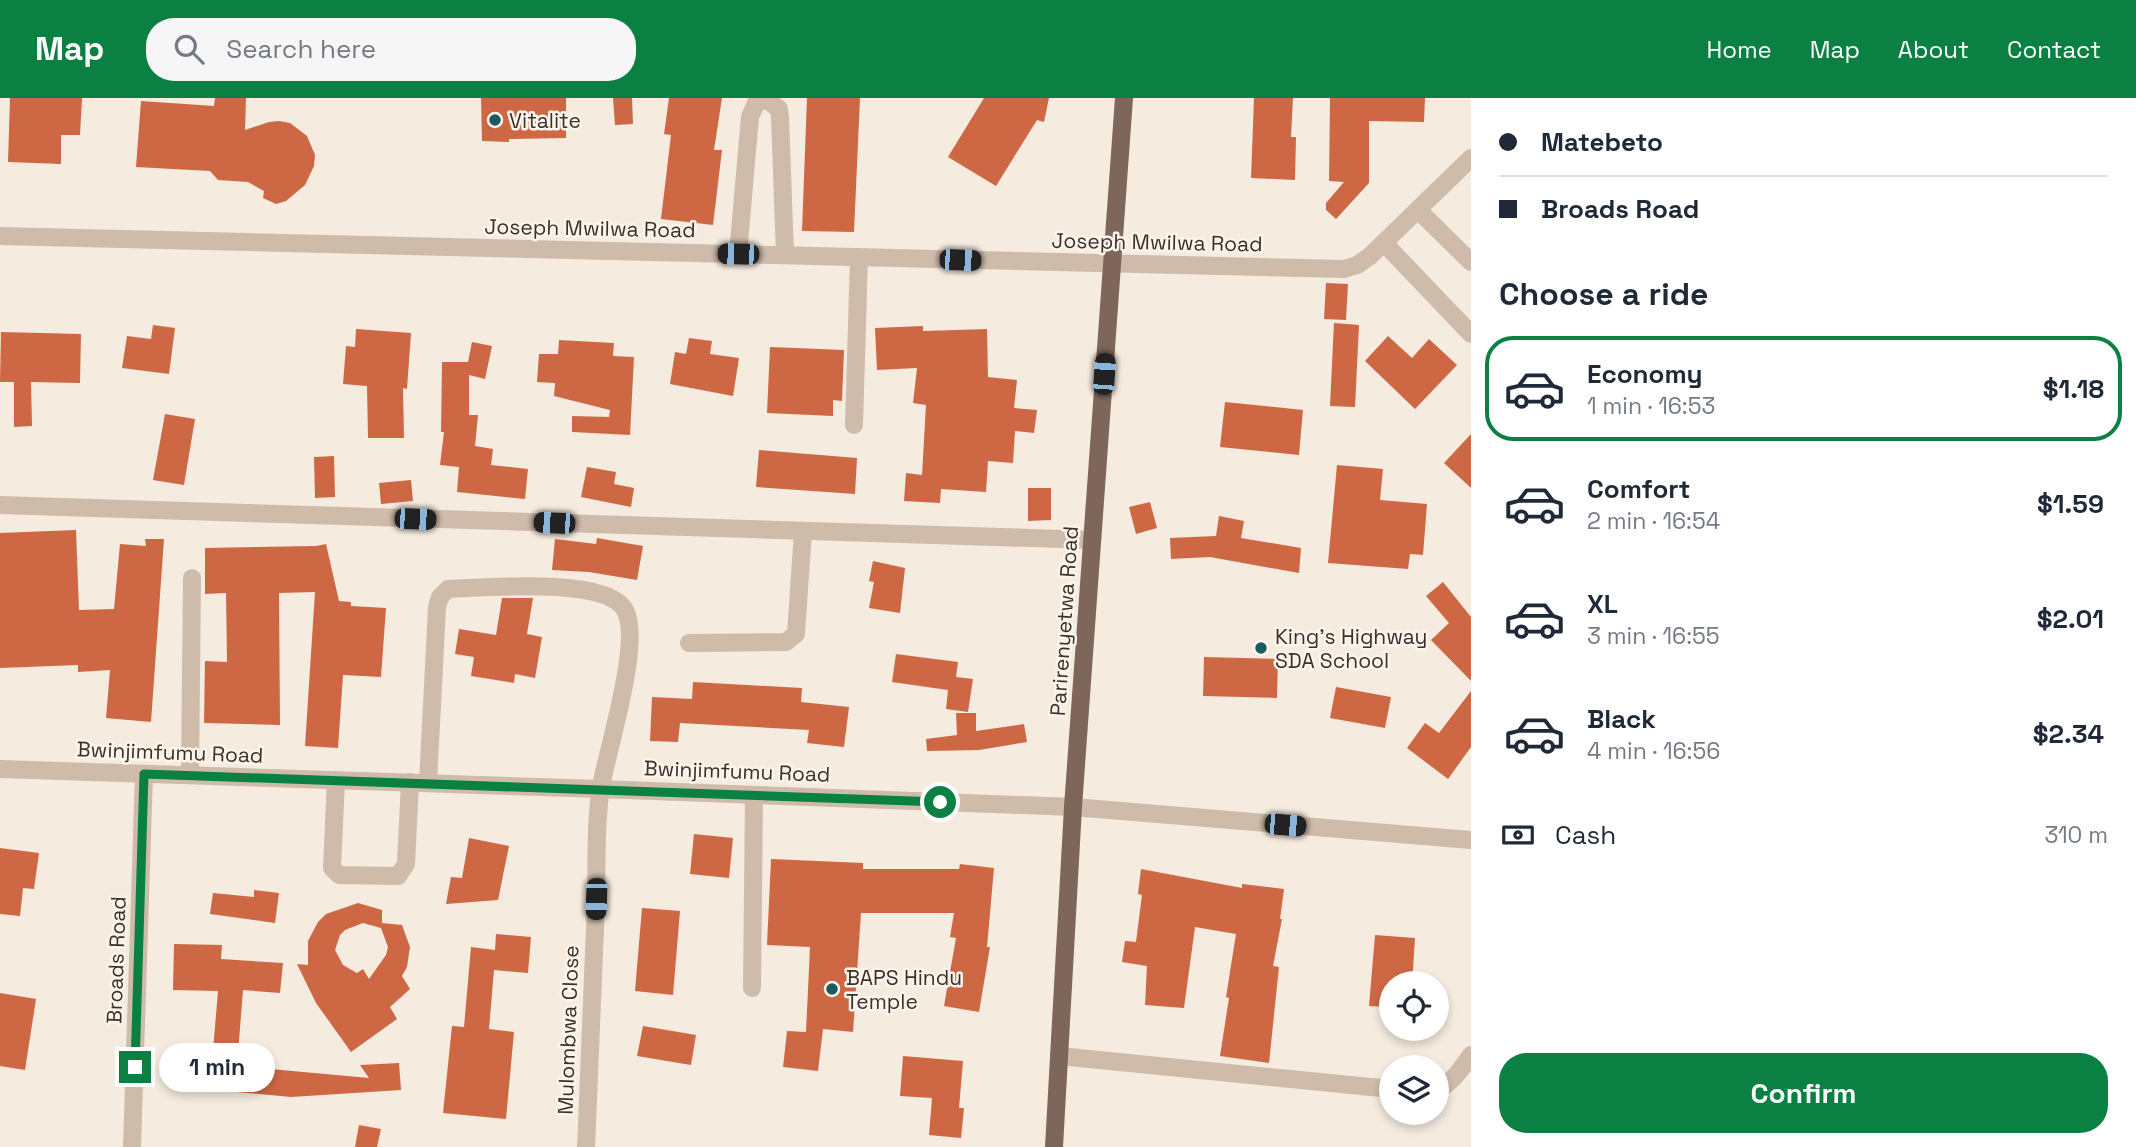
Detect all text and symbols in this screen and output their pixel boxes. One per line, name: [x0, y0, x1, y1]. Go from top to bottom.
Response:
search box: [146, 18, 636, 81]
text: Map: [35, 28, 104, 70]
icon: search: [170, 30, 208, 68]
text: Search here: [226, 32, 376, 66]
text: Home: [1706, 34, 1772, 65]
text: Map: [1810, 34, 1860, 65]
text: About: [1898, 34, 1969, 65]
text: Contact: [2007, 34, 2101, 65]
place label: Vitalite: [509, 107, 581, 134]
marker: Vitalite: [487, 112, 503, 128]
text: Matebeto: [1541, 125, 1663, 159]
text: Broads Road: [1541, 192, 1699, 226]
street label: Joseph Mwilwa Road: [484, 213, 696, 243]
street label: Joseph Mwilwa Road: [1051, 227, 1263, 257]
car: [717, 243, 760, 265]
car: [939, 249, 982, 271]
text: Choose a ride: [1499, 274, 1709, 314]
car: [1093, 352, 1116, 396]
icon: car: [1503, 357, 1566, 420]
text: Economy: [1587, 357, 1703, 391]
text: $1.18: [2043, 372, 2104, 406]
text: 1 min · 16:53: [1587, 391, 1715, 421]
icon: car: [1503, 472, 1566, 535]
text: Comfort: [1587, 472, 1690, 506]
text: $1.59: [2037, 487, 2104, 521]
text: 2 min · 16:54: [1587, 506, 1720, 536]
car: [394, 508, 437, 530]
car: [533, 512, 576, 534]
street label: Parirenyetwa Road: [1044, 525, 1084, 717]
icon: car: [1503, 587, 1566, 650]
text: XL: [1587, 587, 1618, 621]
text: $2.01: [2037, 602, 2104, 636]
text: 3 min · 16:55: [1587, 621, 1720, 651]
place label: King's Highway SDA School: [1275, 623, 1427, 674]
marker: King's Highway SDA School: [1253, 640, 1269, 656]
icon: car: [1503, 702, 1566, 765]
text: Black: [1587, 702, 1656, 736]
text: $2.34: [2033, 717, 2104, 751]
street label: Bwinjimfumu Road: [76, 735, 264, 769]
text: 4 min · 16:56: [1587, 736, 1720, 766]
street label: Bwinjimfumu Road: [643, 754, 831, 788]
route start: [924, 786, 956, 818]
car: [1264, 813, 1307, 837]
icon: cash: [1499, 816, 1537, 854]
text: Cash: [1555, 818, 1616, 852]
text: 310 m: [2044, 820, 2108, 850]
car: [585, 878, 608, 920]
street label: Broads Road: [100, 896, 132, 1024]
street label: Mulombwa Close: [552, 945, 584, 1115]
place label: BAPS Hindu Temple: [846, 964, 962, 1015]
map controls: [1379, 971, 1449, 1125]
button: locate: [1379, 971, 1449, 1041]
marker: BAPS Hindu Temple: [824, 981, 840, 997]
callout: 1 min: [160, 1042, 275, 1091]
route end: [119, 1051, 151, 1083]
text: 1 min: [189, 1052, 245, 1082]
button: Confirm: [1499, 1053, 2108, 1133]
button: layers: [1379, 1055, 1449, 1125]

